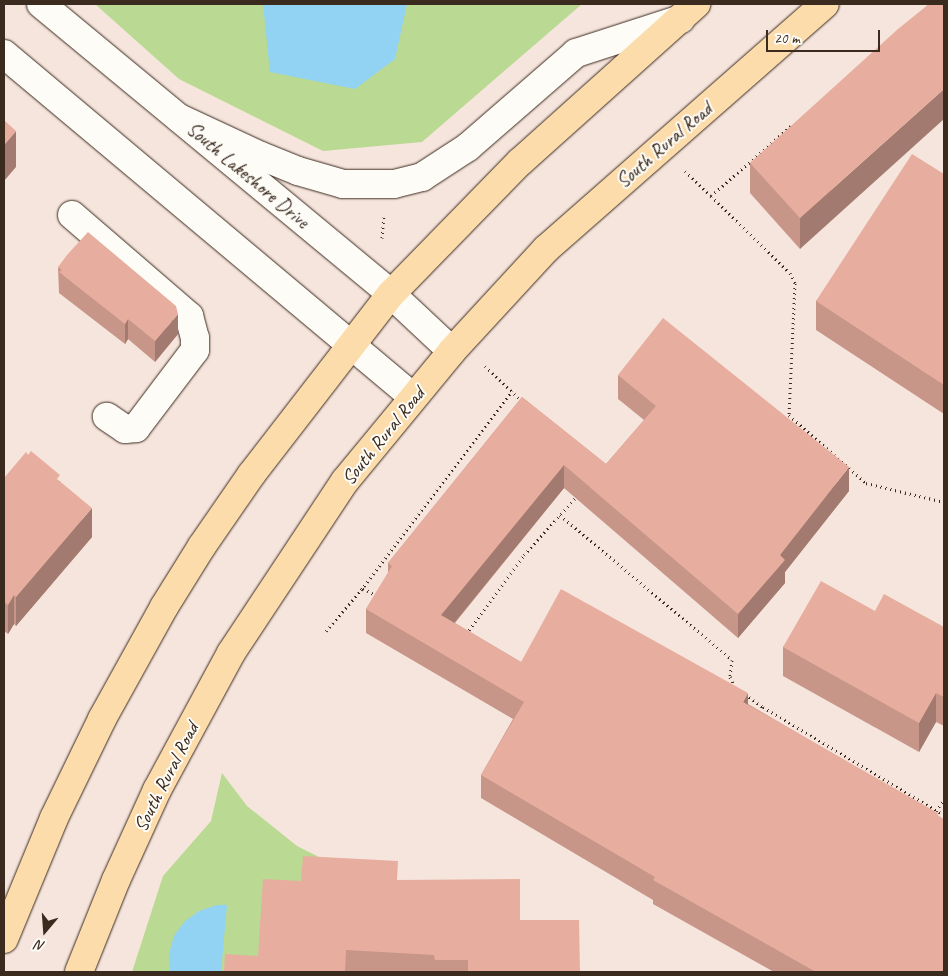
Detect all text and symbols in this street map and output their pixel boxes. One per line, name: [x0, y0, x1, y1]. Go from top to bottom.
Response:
scale bar: [768, 20, 882, 52]
text: 20 m: [774, 29, 800, 48]
street label: South Rural Road: [611, 97, 717, 193]
street label: South Lakeshore Drive: [182, 117, 314, 233]
street label: South Rural Road: [336, 382, 430, 490]
street label: South Rural Road: [128, 719, 204, 835]
north arrow: [20, 906, 70, 956]
text: N: [33, 936, 47, 955]

